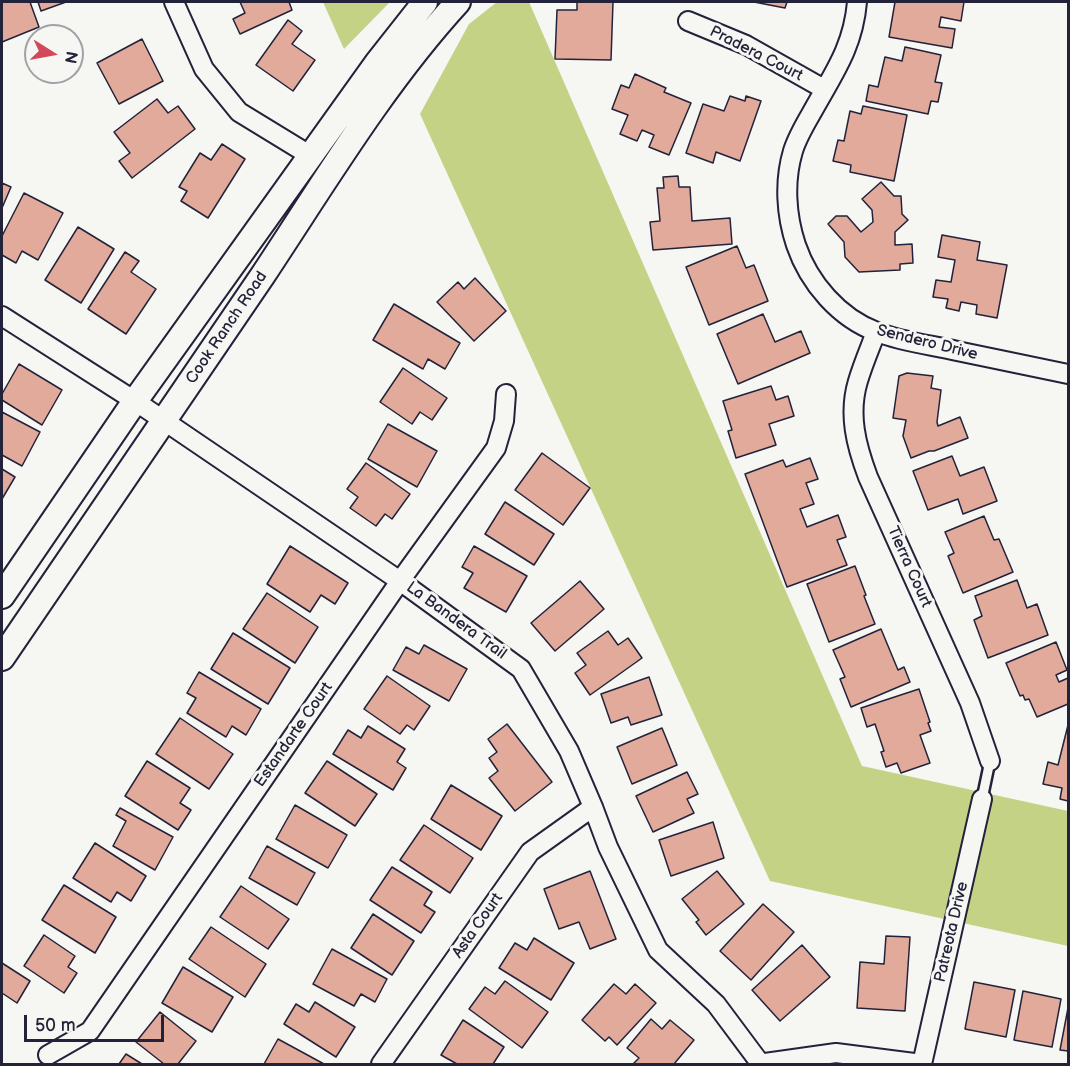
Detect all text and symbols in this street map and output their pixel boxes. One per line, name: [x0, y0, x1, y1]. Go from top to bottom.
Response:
street label: Pradera Court: [706, 22, 806, 86]
north arrow: [24, 24, 84, 84]
text: N: [60, 49, 81, 65]
street label: Cook Ranch Road: [182, 268, 272, 388]
street label: Sendero Drive: [875, 321, 979, 365]
street label: Tierra Court: [883, 523, 935, 611]
street label: La Bandera Trail: [402, 578, 510, 664]
street label: Estandarte Court: [251, 679, 337, 791]
street label: Patreota Drive: [931, 880, 973, 984]
street label: Asta Court: [449, 890, 507, 962]
scale bar: [27, 1003, 166, 1041]
text: 50 m: [35, 1015, 76, 1036]

